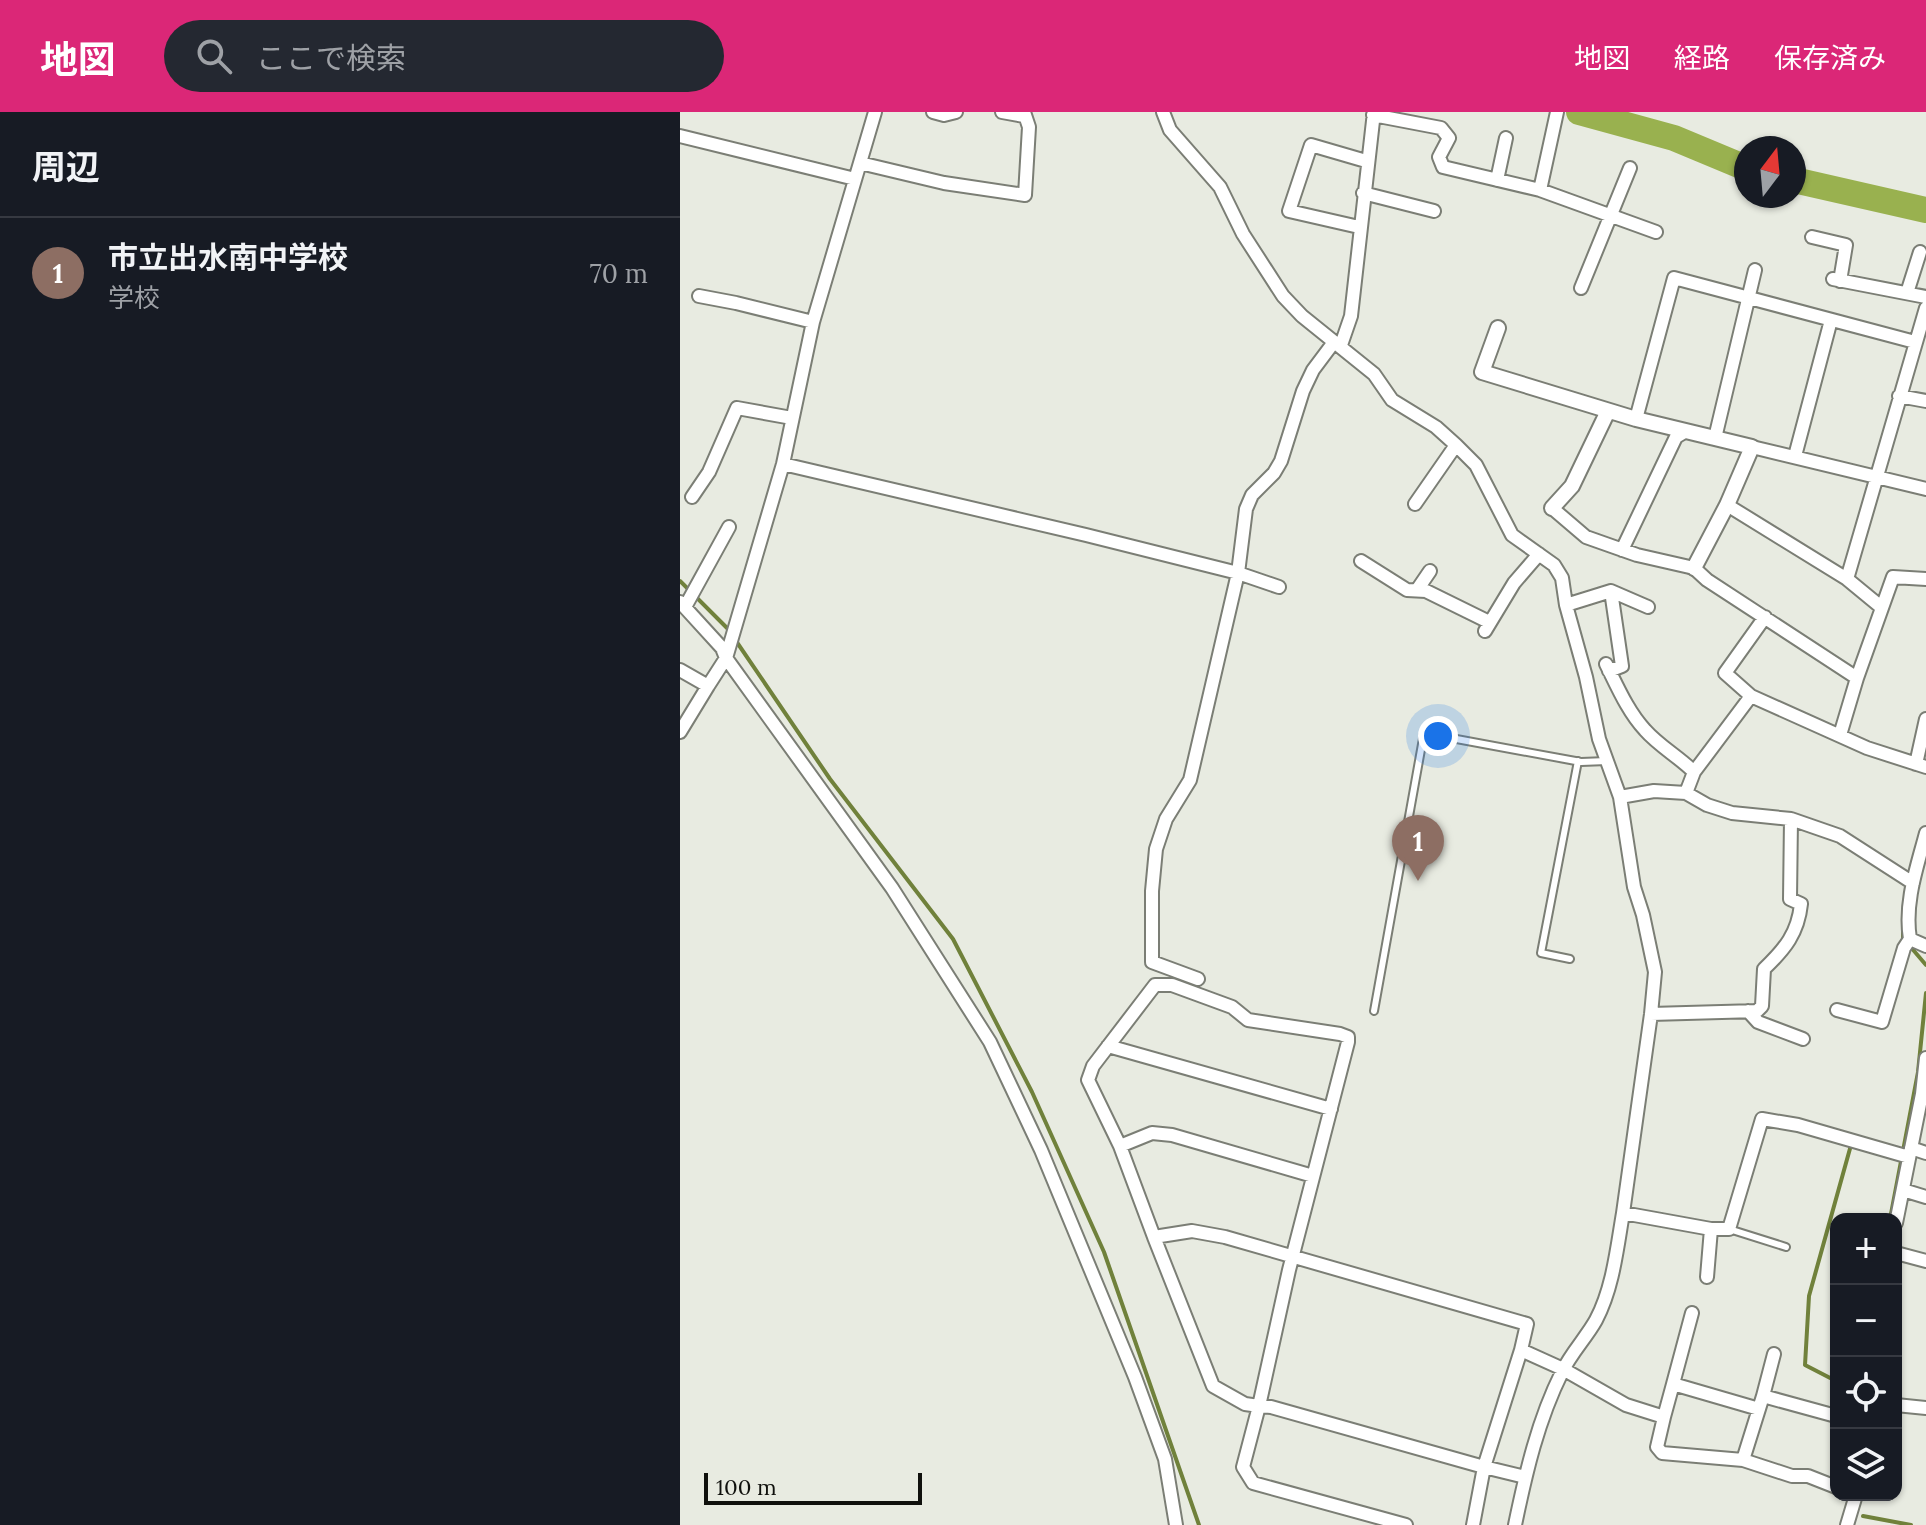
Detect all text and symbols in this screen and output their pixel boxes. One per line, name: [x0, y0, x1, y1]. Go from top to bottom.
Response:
search box: [164, 20, 724, 92]
icon: search: [192, 34, 236, 78]
text: 地図: [40, 35, 116, 83]
text: ここで検索: [256, 39, 406, 77]
text: 地図: [1574, 40, 1630, 76]
text: 経路: [1674, 40, 1730, 76]
text: 保存済み: [1774, 40, 1886, 76]
north arrow: [1734, 136, 1806, 208]
text: 周辺: [32, 145, 100, 188]
text: 市立出水南中学校: [108, 238, 348, 276]
text: 1: [53, 257, 63, 290]
text: 70 m: [590, 257, 648, 290]
text: 学校: [108, 281, 160, 314]
your location: [1418, 716, 1458, 756]
pin: 1: [1392, 815, 1444, 881]
map controls: [1830, 1213, 1902, 1501]
button: +: [1830, 1213, 1902, 1285]
button: −: [1830, 1285, 1902, 1357]
button: locate: [1830, 1357, 1902, 1429]
button: layers: [1830, 1429, 1902, 1501]
scale bar: [704, 1469, 922, 1505]
text: 100 m: [716, 1473, 777, 1501]

